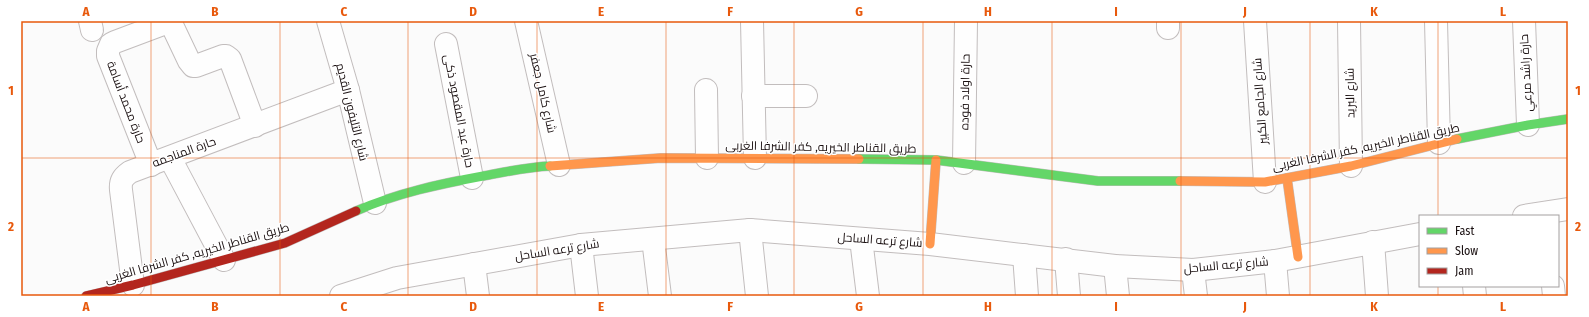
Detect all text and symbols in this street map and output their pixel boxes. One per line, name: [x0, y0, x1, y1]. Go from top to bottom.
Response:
text: A: [81, 4, 90, 19]
text: B: [211, 4, 219, 19]
text: C: [341, 4, 348, 19]
text: D: [469, 4, 477, 19]
text: E: [598, 4, 604, 19]
text: F: [727, 4, 733, 19]
text: G: [855, 4, 863, 19]
text: H: [984, 4, 992, 19]
text: I: [1114, 4, 1118, 19]
text: J: [1242, 4, 1247, 19]
text: K: [1370, 4, 1378, 19]
text: L: [1500, 4, 1506, 19]
street label: حارة راشد مرعي: [1517, 34, 1538, 112]
street label: شارع كامل جعفر: [526, 51, 559, 135]
street label: حارة عبد المقصود ذكى: [441, 53, 477, 169]
street label: حارة اولاد فوده: [957, 54, 973, 130]
street label: شارع الجامع الكبير: [1250, 57, 1271, 146]
street label: حارة محمد أسامة: [104, 59, 149, 145]
street label: شارع التليفون القديم: [332, 62, 371, 163]
street label: شارع البريد: [1343, 68, 1358, 118]
text: 1: [8, 83, 14, 98]
text: 1: [1575, 83, 1581, 98]
street label: طريق القناطر الخيريه, كفر الشرفا الغربى: [1271, 120, 1461, 174]
street label: حارة المناجمه: [150, 134, 218, 170]
street label: طريق القناطر الخيريه, كفر الشرفا الغربى: [725, 138, 917, 156]
legend: [1419, 215, 1559, 287]
text: 2: [7, 219, 14, 234]
text: 2: [1574, 219, 1581, 234]
street label: طريق القناطر الخيريه, كفر الشرفا الغربى: [103, 220, 291, 286]
text: Fast: [1455, 224, 1474, 238]
street label: شارع ترعه الساحل: [837, 230, 923, 251]
street label: شارع ترعه الساحل: [514, 236, 600, 265]
text: Slow: [1455, 244, 1478, 258]
street label: شارع ترعه الساحل: [1183, 254, 1269, 277]
text: Jam: [1455, 264, 1473, 278]
text: A: [81, 299, 90, 314]
text: B: [211, 299, 219, 314]
text: C: [341, 299, 348, 314]
text: D: [469, 299, 477, 314]
text: E: [598, 299, 604, 314]
text: F: [727, 299, 733, 314]
text: G: [855, 299, 863, 314]
text: H: [984, 299, 992, 314]
text: I: [1114, 299, 1118, 314]
text: J: [1242, 299, 1247, 314]
text: K: [1370, 299, 1378, 314]
text: L: [1500, 299, 1506, 314]

